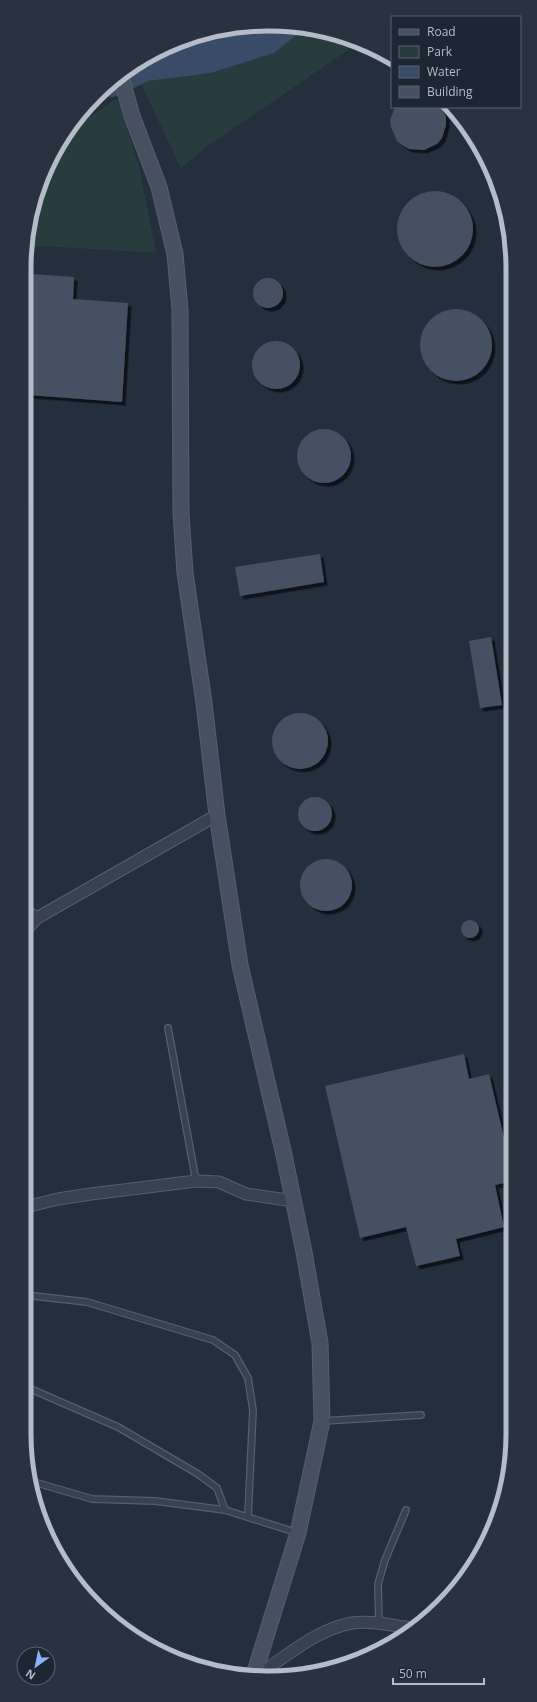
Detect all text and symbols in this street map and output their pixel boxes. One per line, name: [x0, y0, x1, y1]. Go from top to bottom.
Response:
legend: [391, 16, 521, 108]
text: Road: [427, 23, 456, 40]
text: Park: [427, 43, 453, 60]
text: Water: [427, 63, 461, 80]
text: Building: [427, 83, 473, 100]
north arrow: [16, 1646, 56, 1686]
scale bar: [393, 1660, 484, 1686]
text: 50 m: [399, 1665, 427, 1682]
text: N: [22, 1666, 38, 1684]

